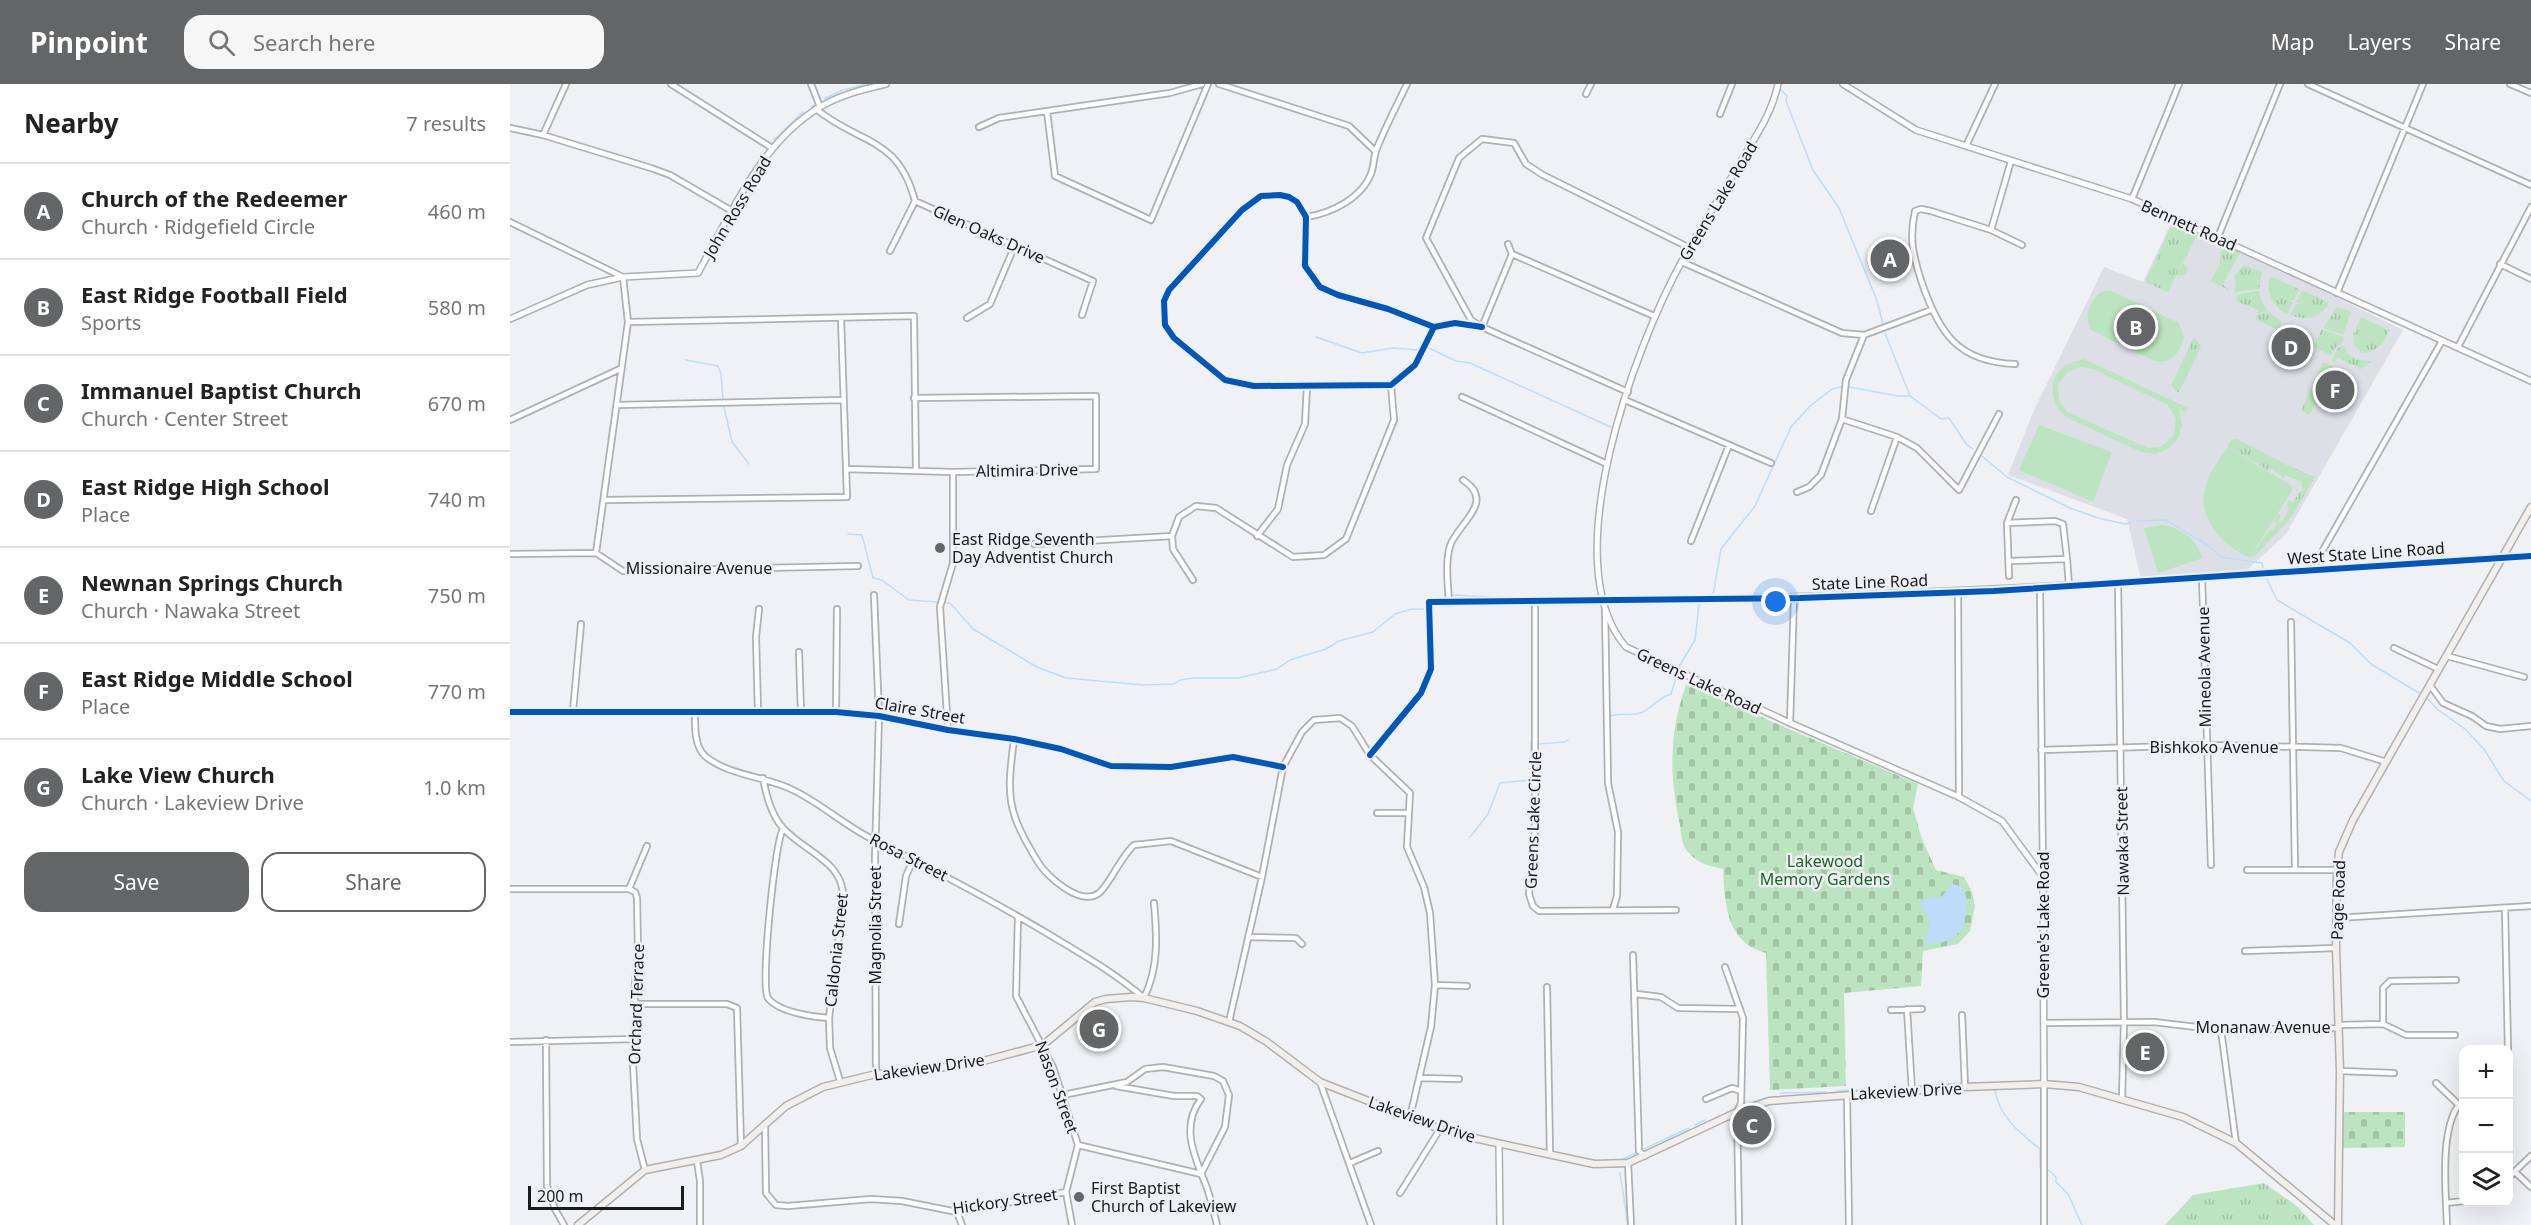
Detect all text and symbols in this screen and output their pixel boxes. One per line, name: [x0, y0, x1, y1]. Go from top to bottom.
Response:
search box: [184, 15, 604, 69]
text: Pinpoint: [30, 23, 148, 61]
icon: search: [205, 26, 238, 59]
text: Search here: [253, 27, 375, 57]
text: Map: [2271, 28, 2315, 56]
text: Layers: [2348, 28, 2412, 56]
text: Share: [2445, 28, 2501, 56]
text: Nearby: [24, 105, 119, 141]
text: 7 results: [406, 110, 486, 137]
street label: Greens Lake Road: [1674, 137, 1762, 265]
street label: John Ross Road: [697, 152, 776, 264]
text: Church of the Redeemer: [81, 183, 347, 213]
street label: Bennett Road: [2138, 194, 2240, 256]
text: A: [37, 198, 50, 225]
text: 460 m: [428, 198, 486, 225]
street label: Glen Oaks Drive: [930, 199, 1048, 269]
text: Church · Ridgefield Circle: [81, 213, 315, 240]
pin: A: [1870, 236, 1910, 282]
text: East Ridge Football Field: [81, 279, 348, 309]
text: B: [37, 294, 50, 321]
text: 580 m: [428, 294, 486, 321]
pin: B: [2116, 304, 2156, 350]
text: Sports: [81, 309, 141, 336]
pin: D: [2272, 324, 2310, 370]
pin: F: [2316, 368, 2354, 412]
text: Immanuel Baptist Church: [81, 375, 362, 405]
text: C: [37, 390, 50, 417]
text: 670 m: [428, 390, 486, 417]
text: Church · Center Street: [81, 405, 288, 432]
street label: Altimira Drive: [976, 458, 1078, 482]
text: East Ridge High School: [81, 471, 330, 501]
text: D: [36, 486, 51, 513]
text: 740 m: [428, 486, 486, 513]
text: Place: [81, 501, 130, 528]
place label: East Ridge Seventh Day Adventist Church: [952, 528, 1113, 568]
street label: West State Line Road: [2287, 537, 2445, 569]
marker: East Ridge Seventh Day Adventist Church: [933, 541, 947, 555]
street label: Missionaire Avenue: [626, 557, 772, 579]
text: Newnan Springs Church: [81, 567, 343, 597]
street label: State Line Road: [1811, 569, 1929, 595]
text: E: [38, 582, 49, 609]
text: 750 m: [428, 582, 486, 609]
your location: [1761, 587, 1790, 616]
text: Church · Nawaka Street: [81, 597, 300, 624]
street label: Mineola Avenue: [2192, 606, 2216, 728]
street label: Greens Lake Road: [1633, 642, 1765, 720]
text: East Ridge Middle School: [81, 663, 353, 693]
text: F: [38, 678, 49, 705]
text: 770 m: [428, 678, 486, 705]
street label: Claire Street: [873, 691, 967, 729]
text: Place: [81, 693, 130, 720]
street label: Bishkoko Avenue: [2150, 736, 2278, 758]
street label: Greens Lake Circle: [1520, 751, 1546, 889]
text: Lake View Church: [81, 759, 275, 789]
text: G: [36, 774, 51, 801]
text: 1.0 km: [423, 774, 486, 801]
street label: Nawaka Street: [2110, 786, 2134, 896]
text: Church · Lakeview Drive: [81, 789, 304, 816]
street label: Rosa Street: [866, 828, 952, 886]
park label: Lakewood Memory Gardens: [1760, 850, 1890, 890]
street label: Greene's Lake Road: [2032, 851, 2054, 999]
button: Save: [24, 852, 249, 912]
button: Share: [261, 852, 486, 912]
street label: Page Road: [2326, 860, 2350, 940]
street label: Magnolia Street: [864, 865, 886, 984]
street label: Caldonia Street: [819, 892, 853, 1008]
street label: Orchard Terrace: [623, 943, 649, 1065]
pin: G: [1080, 1006, 1118, 1052]
street label: Monanaw Avenue: [2196, 1016, 2330, 1038]
pin: E: [2126, 1030, 2164, 1074]
street label: Nason Street: [1030, 1038, 1084, 1137]
map controls: [2459, 1045, 2513, 1207]
button: +: [2459, 1045, 2513, 1099]
street label: Lakeview Drive: [872, 1048, 986, 1086]
street label: Lakeview Drive: [1850, 1077, 1962, 1105]
street label: Lakeview Drive: [1366, 1090, 1478, 1148]
button: −: [2459, 1099, 2513, 1153]
pin: C: [1732, 1102, 1772, 1148]
button: layers: [2459, 1153, 2513, 1207]
place label: First Baptist Church of Lakeview: [1091, 1177, 1237, 1217]
scale bar: [528, 1183, 684, 1210]
street label: Hickory Street: [951, 1183, 1059, 1219]
text: 200 m: [537, 1185, 584, 1207]
marker: First Baptist Church of Lakeview: [1072, 1190, 1086, 1204]

